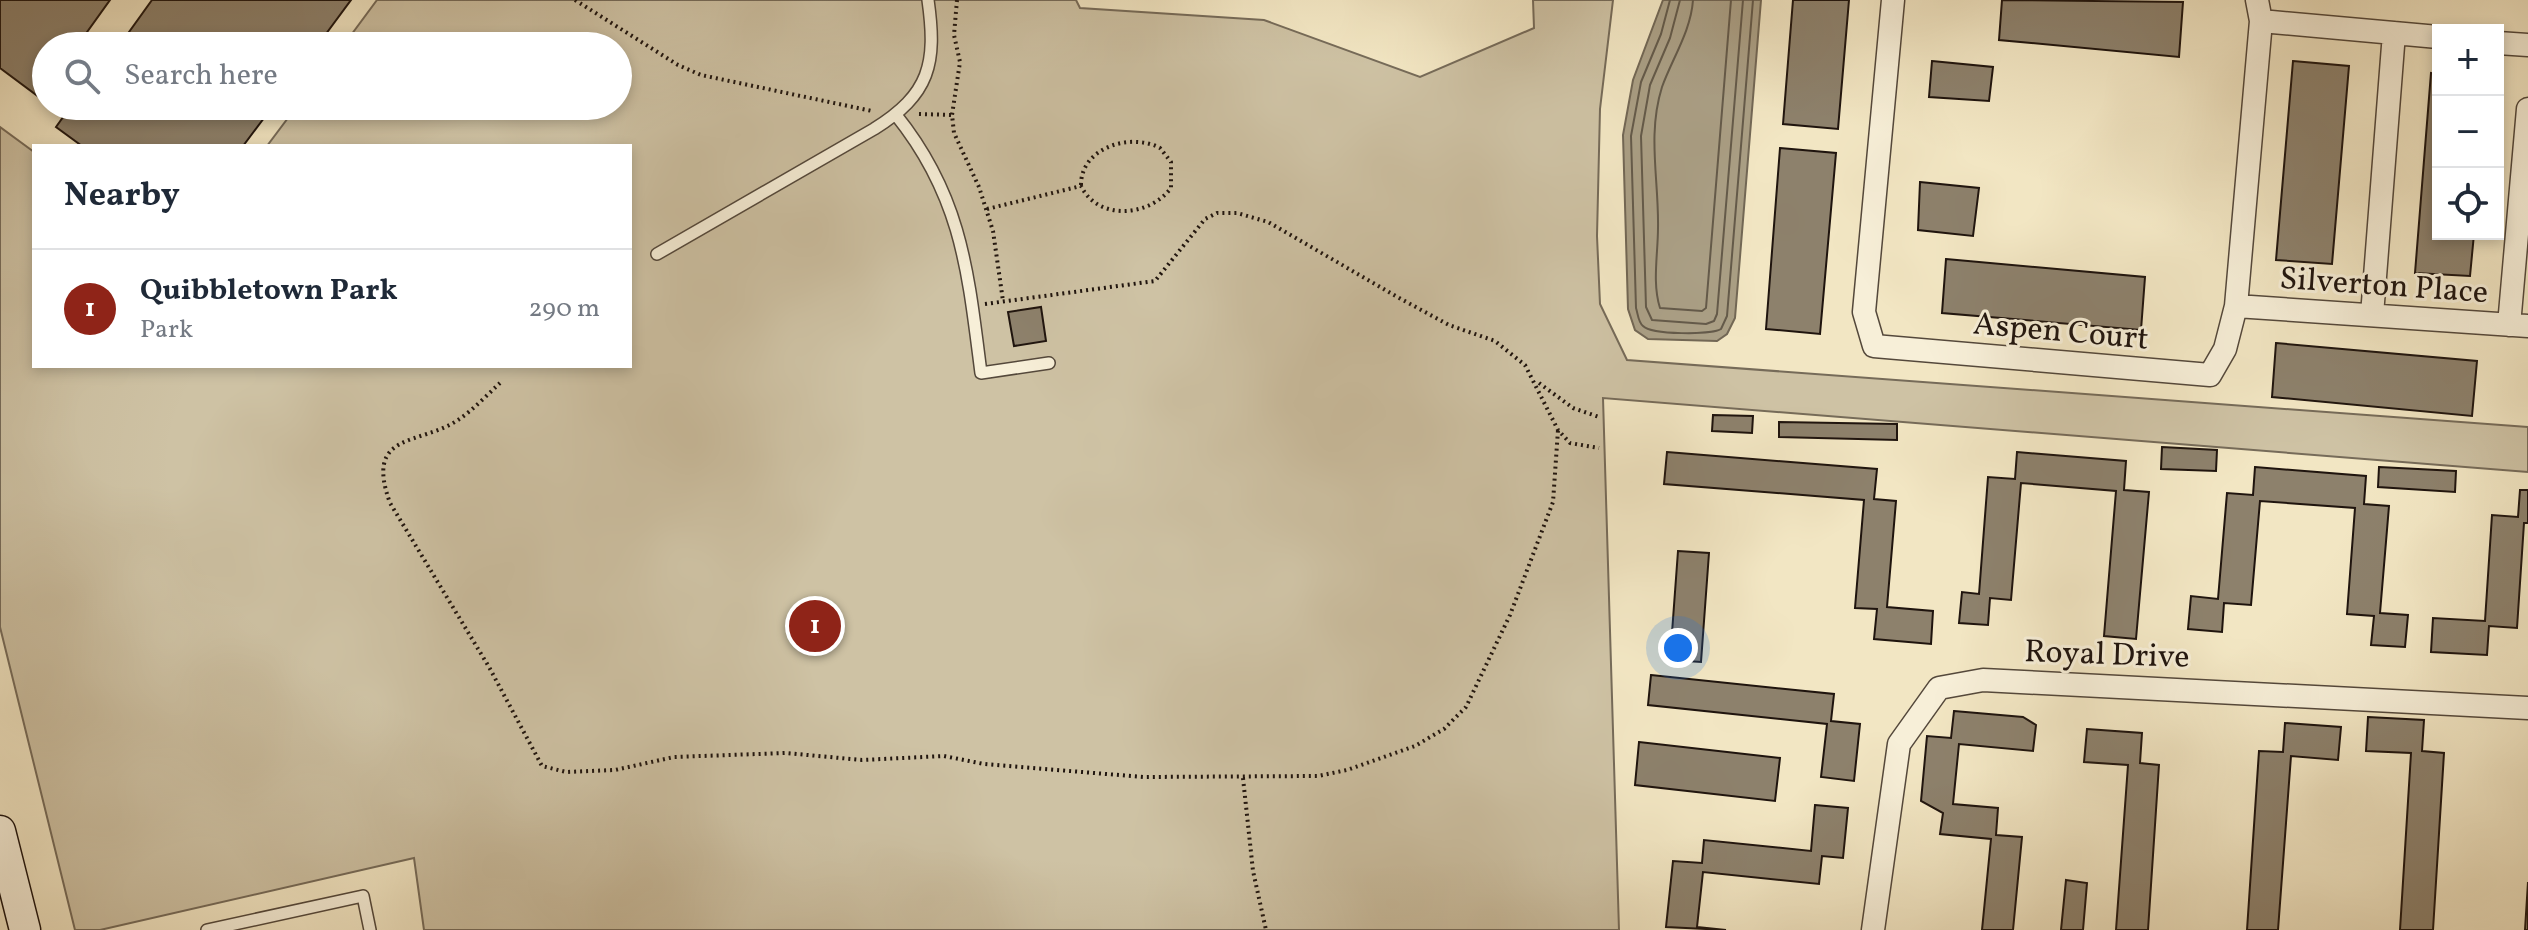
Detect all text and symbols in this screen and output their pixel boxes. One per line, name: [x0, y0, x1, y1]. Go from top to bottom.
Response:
map controls: [2432, 24, 2504, 240]
button: +: [2432, 24, 2504, 96]
search box: [32, 32, 632, 120]
icon: search: [60, 54, 104, 98]
text: Search here: [124, 55, 278, 97]
button: −: [2432, 96, 2504, 168]
button: locate: [2432, 168, 2504, 240]
text: Nearby: [64, 173, 180, 220]
street label: Silverton Place: [2278, 258, 2490, 316]
text: Quibbletown Park: [140, 270, 398, 312]
text: 1: [85, 291, 95, 327]
text: 290 m: [528, 291, 600, 327]
street label: Aspen Court: [1971, 303, 2150, 363]
text: Park: [140, 312, 193, 348]
pin: 1: [789, 596, 841, 656]
your location: [1658, 628, 1698, 668]
street label: Royal Drive: [2024, 631, 2190, 681]

